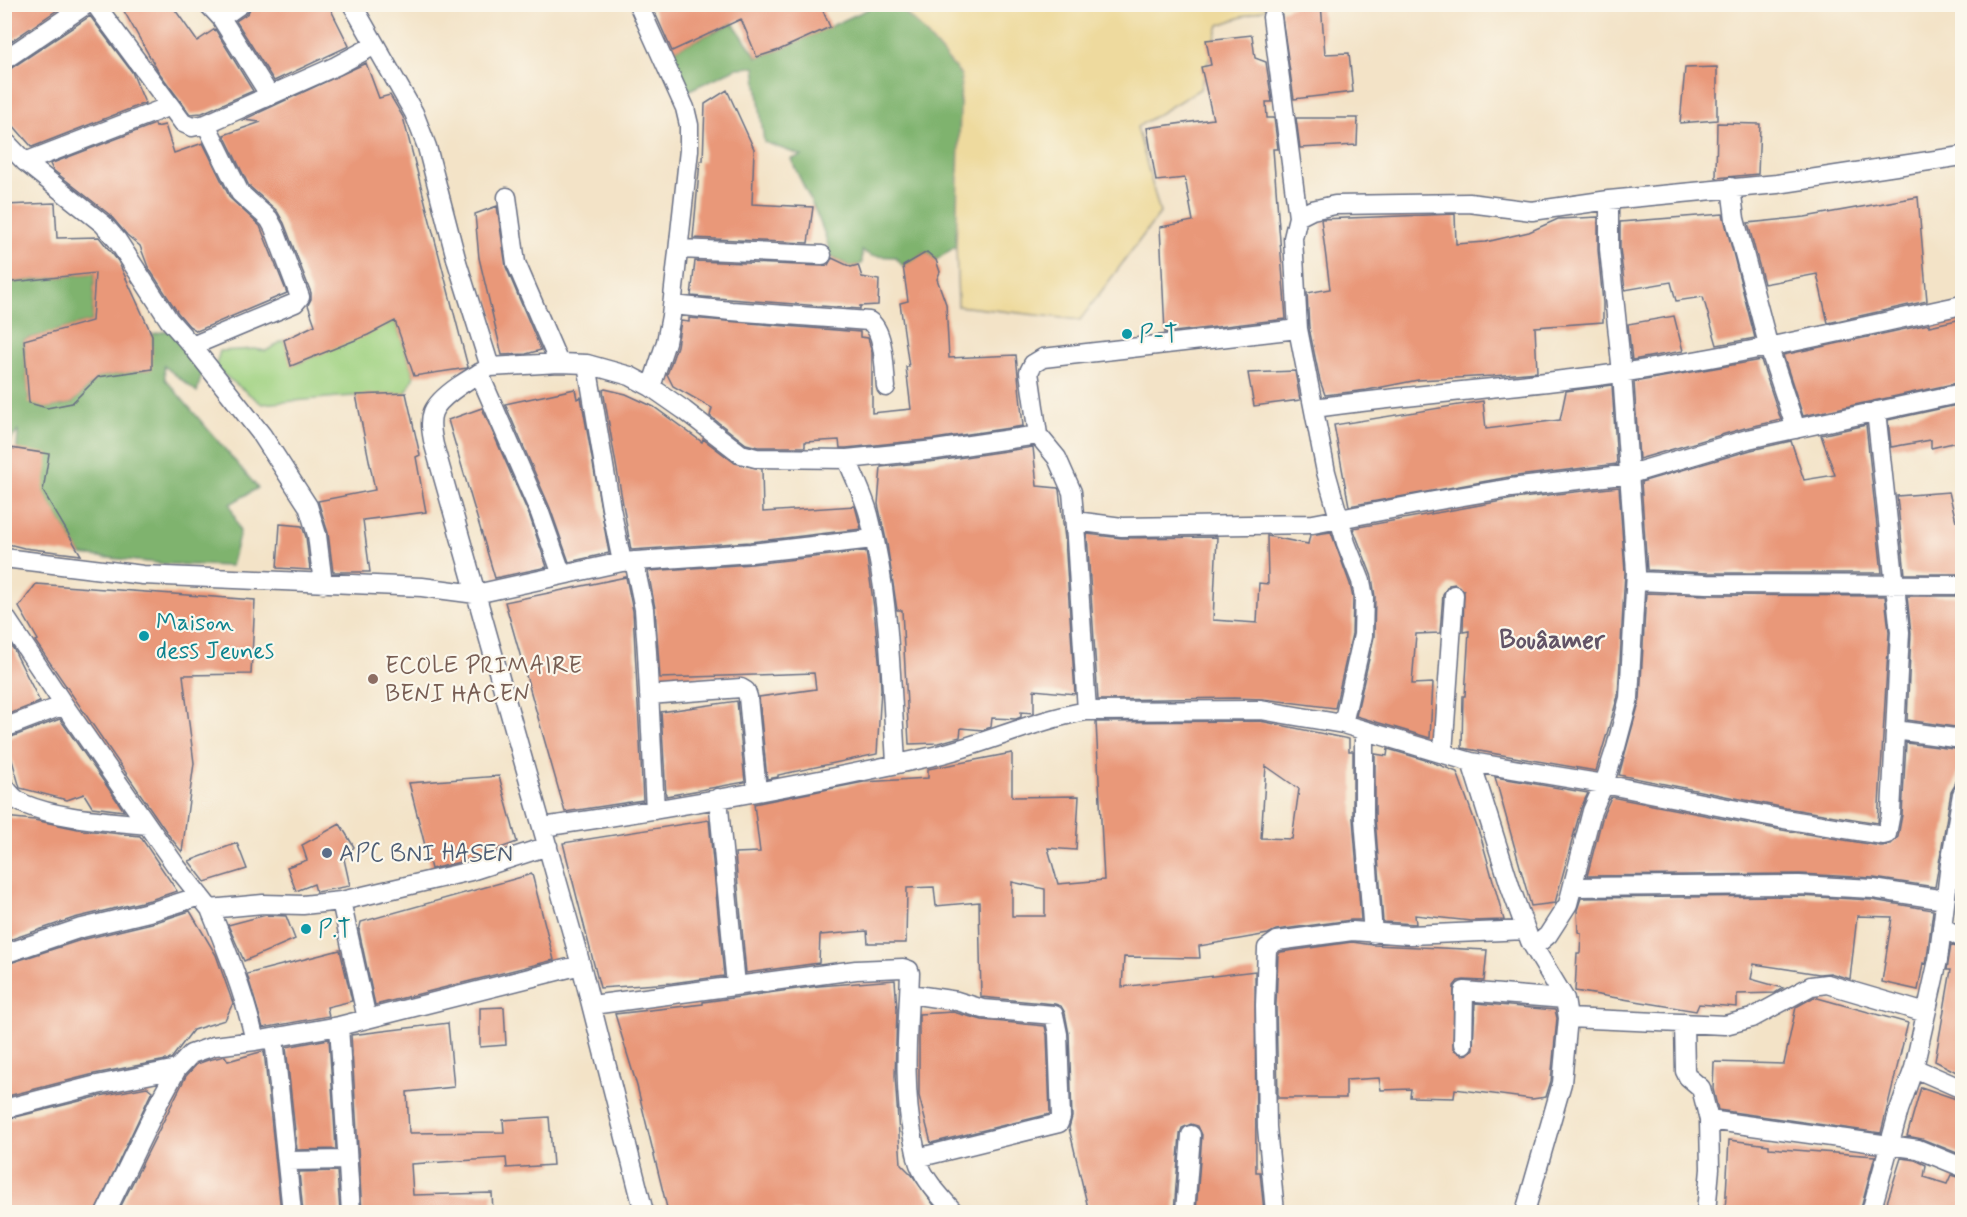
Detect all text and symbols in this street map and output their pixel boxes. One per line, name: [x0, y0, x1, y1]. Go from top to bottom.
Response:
place label: P-T: [1139, 320, 1178, 351]
marker: P-T: [1120, 327, 1134, 341]
place label: Maison dess Jeunes: [156, 608, 274, 667]
district label: Bouâamer: [1499, 624, 1606, 658]
marker: Maison dess Jeunes: [137, 629, 151, 643]
place label: ECOLE PRIMAIRE BENI HACEN: [385, 651, 582, 710]
marker: ECOLE PRIMAIRE BENI HACEN: [366, 672, 380, 686]
place label: APC BNI HASEN: [339, 839, 513, 870]
marker: APC BNI HASEN: [320, 846, 334, 860]
place label: P.T: [318, 915, 351, 946]
marker: P.T: [299, 922, 313, 936]

